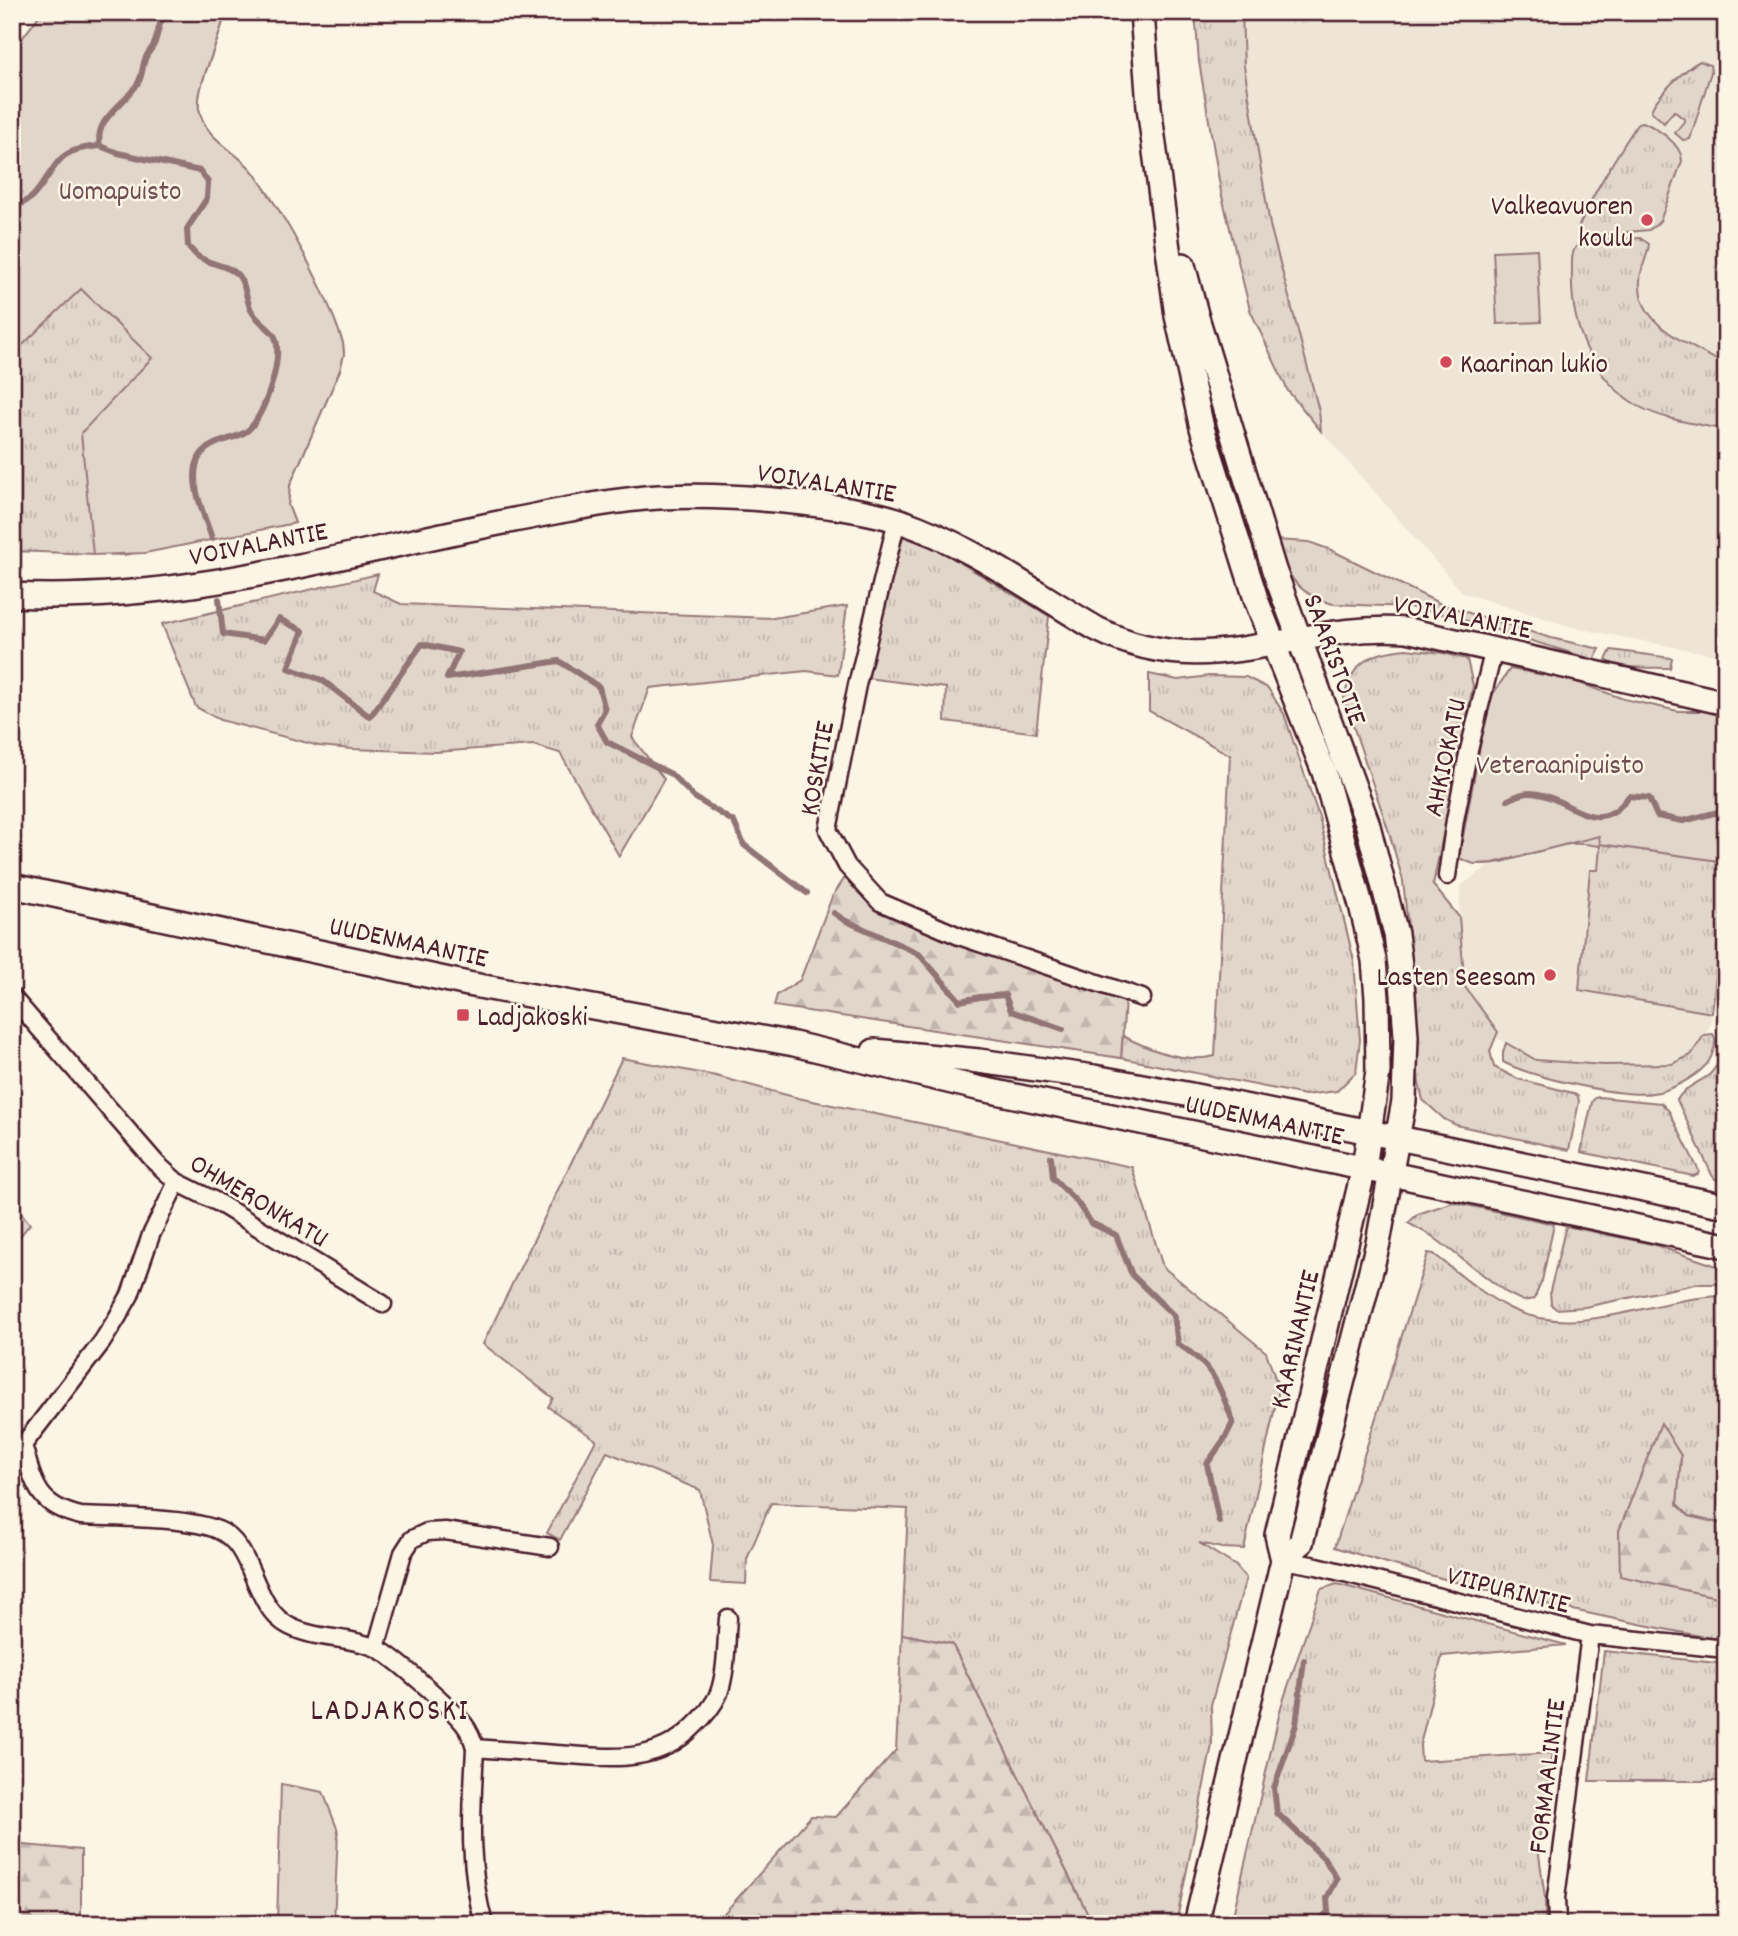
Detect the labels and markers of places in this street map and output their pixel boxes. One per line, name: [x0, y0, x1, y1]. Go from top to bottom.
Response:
place label: Valkeavuoren koulu: [1491, 189, 1633, 261]
marker: Valkeavuoren koulu: [1639, 212, 1655, 228]
place label: Kaarinan lukio: [1460, 347, 1608, 387]
marker: Kaarinan lukio: [1438, 354, 1454, 370]
place label: Lasten Seesam: [1376, 960, 1536, 1000]
marker: Lasten Seesam: [1542, 967, 1558, 983]
place label: Ladjakoski: [477, 1000, 588, 1040]
marker: Ladjakoski: [455, 1007, 471, 1023]

